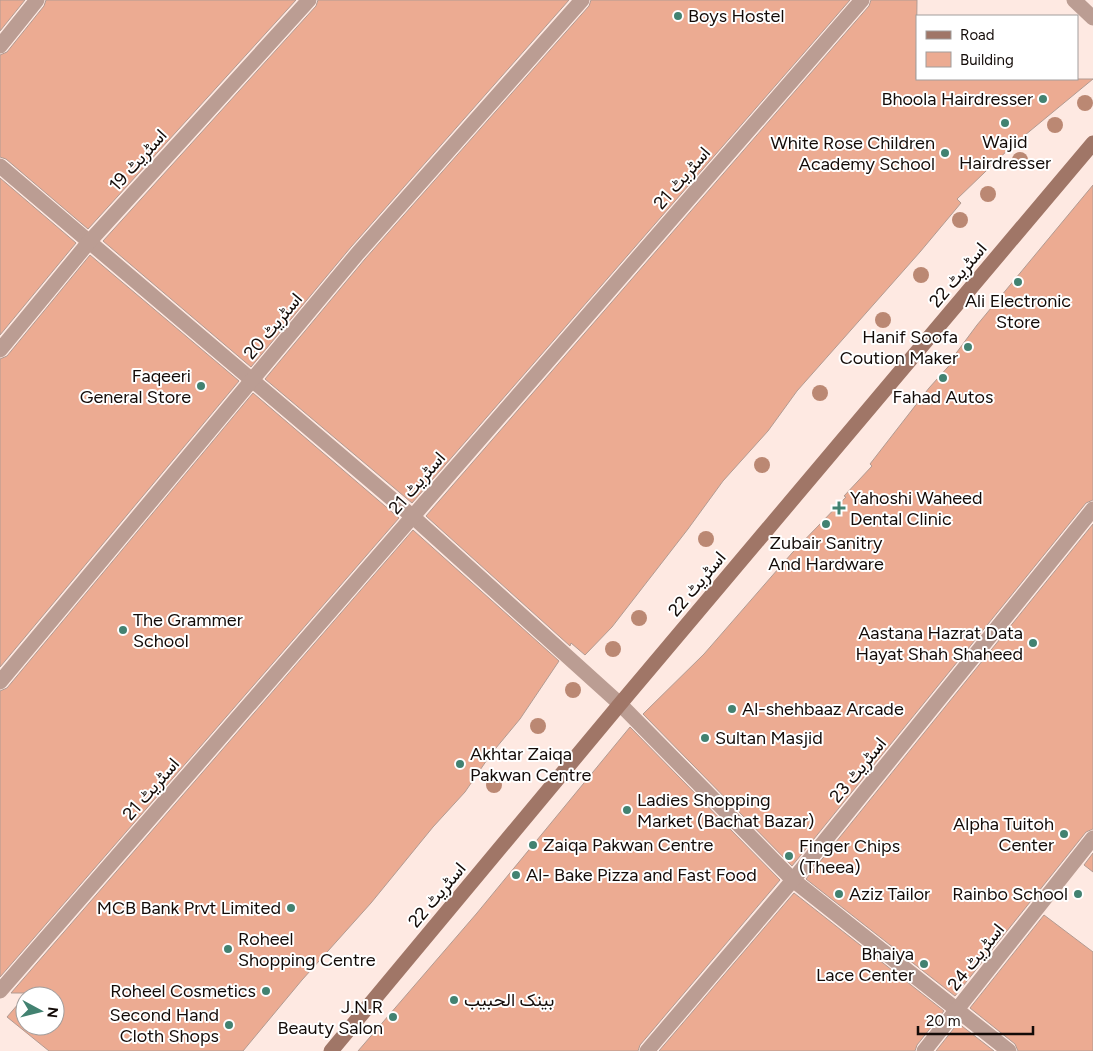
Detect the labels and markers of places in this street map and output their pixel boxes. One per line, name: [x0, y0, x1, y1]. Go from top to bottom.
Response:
place label: Boys Hostel: [688, 5, 784, 27]
marker: Boys Hostel: [672, 10, 684, 22]
place label: Bhoola Hairdresser: [881, 88, 1033, 110]
marker: Bhoola Hairdresser: [1037, 93, 1049, 105]
marker: Wajid Hairdresser: [999, 117, 1011, 129]
place label: Wajid Hairdresser: [959, 131, 1051, 174]
place label: White Rose Children Academy School: [770, 132, 935, 175]
marker: White Rose Children Academy School: [939, 147, 951, 159]
marker: Ali Electronic Store: [1012, 276, 1024, 288]
place label: Ali Electronic Store: [965, 290, 1071, 333]
place label: Hanif Soofa Coution Maker: [840, 326, 958, 369]
marker: Hanif Soofa Coution Maker: [962, 341, 974, 353]
place label: Faqeeri General Store: [80, 365, 191, 408]
marker: Fahad Autos: [937, 372, 949, 384]
marker: Faqeeri General Store: [195, 380, 207, 392]
place label: Fahad Autos: [893, 386, 993, 408]
place label: Yahoshi Waheed Dental Clinic: [850, 487, 983, 530]
marker: Yahoshi Waheed Dental Clinic: [832, 501, 846, 515]
marker: Zubair Sanitry And Hardware: [820, 518, 832, 530]
place label: Zubair Sanitry And Hardware: [768, 532, 884, 575]
place label: The Grammer School: [133, 609, 243, 652]
place label: Aastana Hazrat Data Hayat Shah Shaheed: [855, 622, 1023, 665]
marker: The Grammer School: [117, 624, 129, 636]
marker: Aastana Hazrat Data Hayat Shah Shaheed: [1027, 637, 1039, 649]
place label: Al-shehbaaz Arcade: [742, 698, 904, 720]
marker: Al-shehbaaz Arcade: [726, 703, 738, 715]
place label: Sultan Masjid: [715, 727, 823, 749]
marker: Sultan Masjid: [699, 732, 711, 744]
place label: Akhtar Zaiqa Pakwan Centre: [470, 743, 591, 786]
marker: Akhtar Zaiqa Pakwan Centre: [454, 758, 466, 770]
place label: Ladies Shopping Market (Bachat Bazar): [637, 789, 814, 832]
marker: Ladies Shopping Market (Bachat Bazar): [621, 804, 633, 816]
place label: Alpha Tuitoh Center: [953, 813, 1054, 856]
marker: Alpha Tuitoh Center: [1058, 828, 1070, 840]
place label: Zaiqa Pakwan Centre: [543, 834, 713, 856]
place label: Finger Chips (Theea): [799, 835, 900, 878]
marker: Zaiqa Pakwan Centre: [527, 839, 539, 851]
marker: Finger Chips (Theea): [783, 850, 795, 862]
place label: Al- Bake Pizza and Fast Food: [526, 864, 757, 886]
marker: Al- Bake Pizza and Fast Food: [510, 869, 522, 881]
place label: Aziz Tailor: [849, 883, 930, 905]
place label: Rainbo School: [952, 883, 1068, 905]
marker: Aziz Tailor: [833, 888, 845, 900]
marker: Rainbo School: [1072, 888, 1084, 900]
place label: MCB Bank Prvt Limited: [97, 897, 281, 919]
marker: MCB Bank Prvt Limited: [285, 902, 297, 914]
place label: Roheel Shopping Centre: [238, 928, 376, 971]
marker: Roheel Shopping Centre: [222, 943, 234, 955]
place label: Bhaiya Lace Center: [816, 943, 914, 986]
marker: Bhaiya Lace Center: [918, 958, 930, 970]
place label: Roheel Cosmetics: [110, 980, 256, 1002]
marker: Roheel Cosmetics: [260, 985, 272, 997]
place label: بينک الحبيب: [464, 989, 554, 1011]
marker: بينک الحبيب: [448, 994, 460, 1006]
place label: J.N.R Beauty Salon: [278, 996, 383, 1039]
place label: Second Hand Cloth Shops: [110, 1004, 219, 1047]
marker: J.N.R Beauty Salon: [387, 1011, 399, 1023]
marker: Second Hand Cloth Shops: [223, 1019, 235, 1031]

